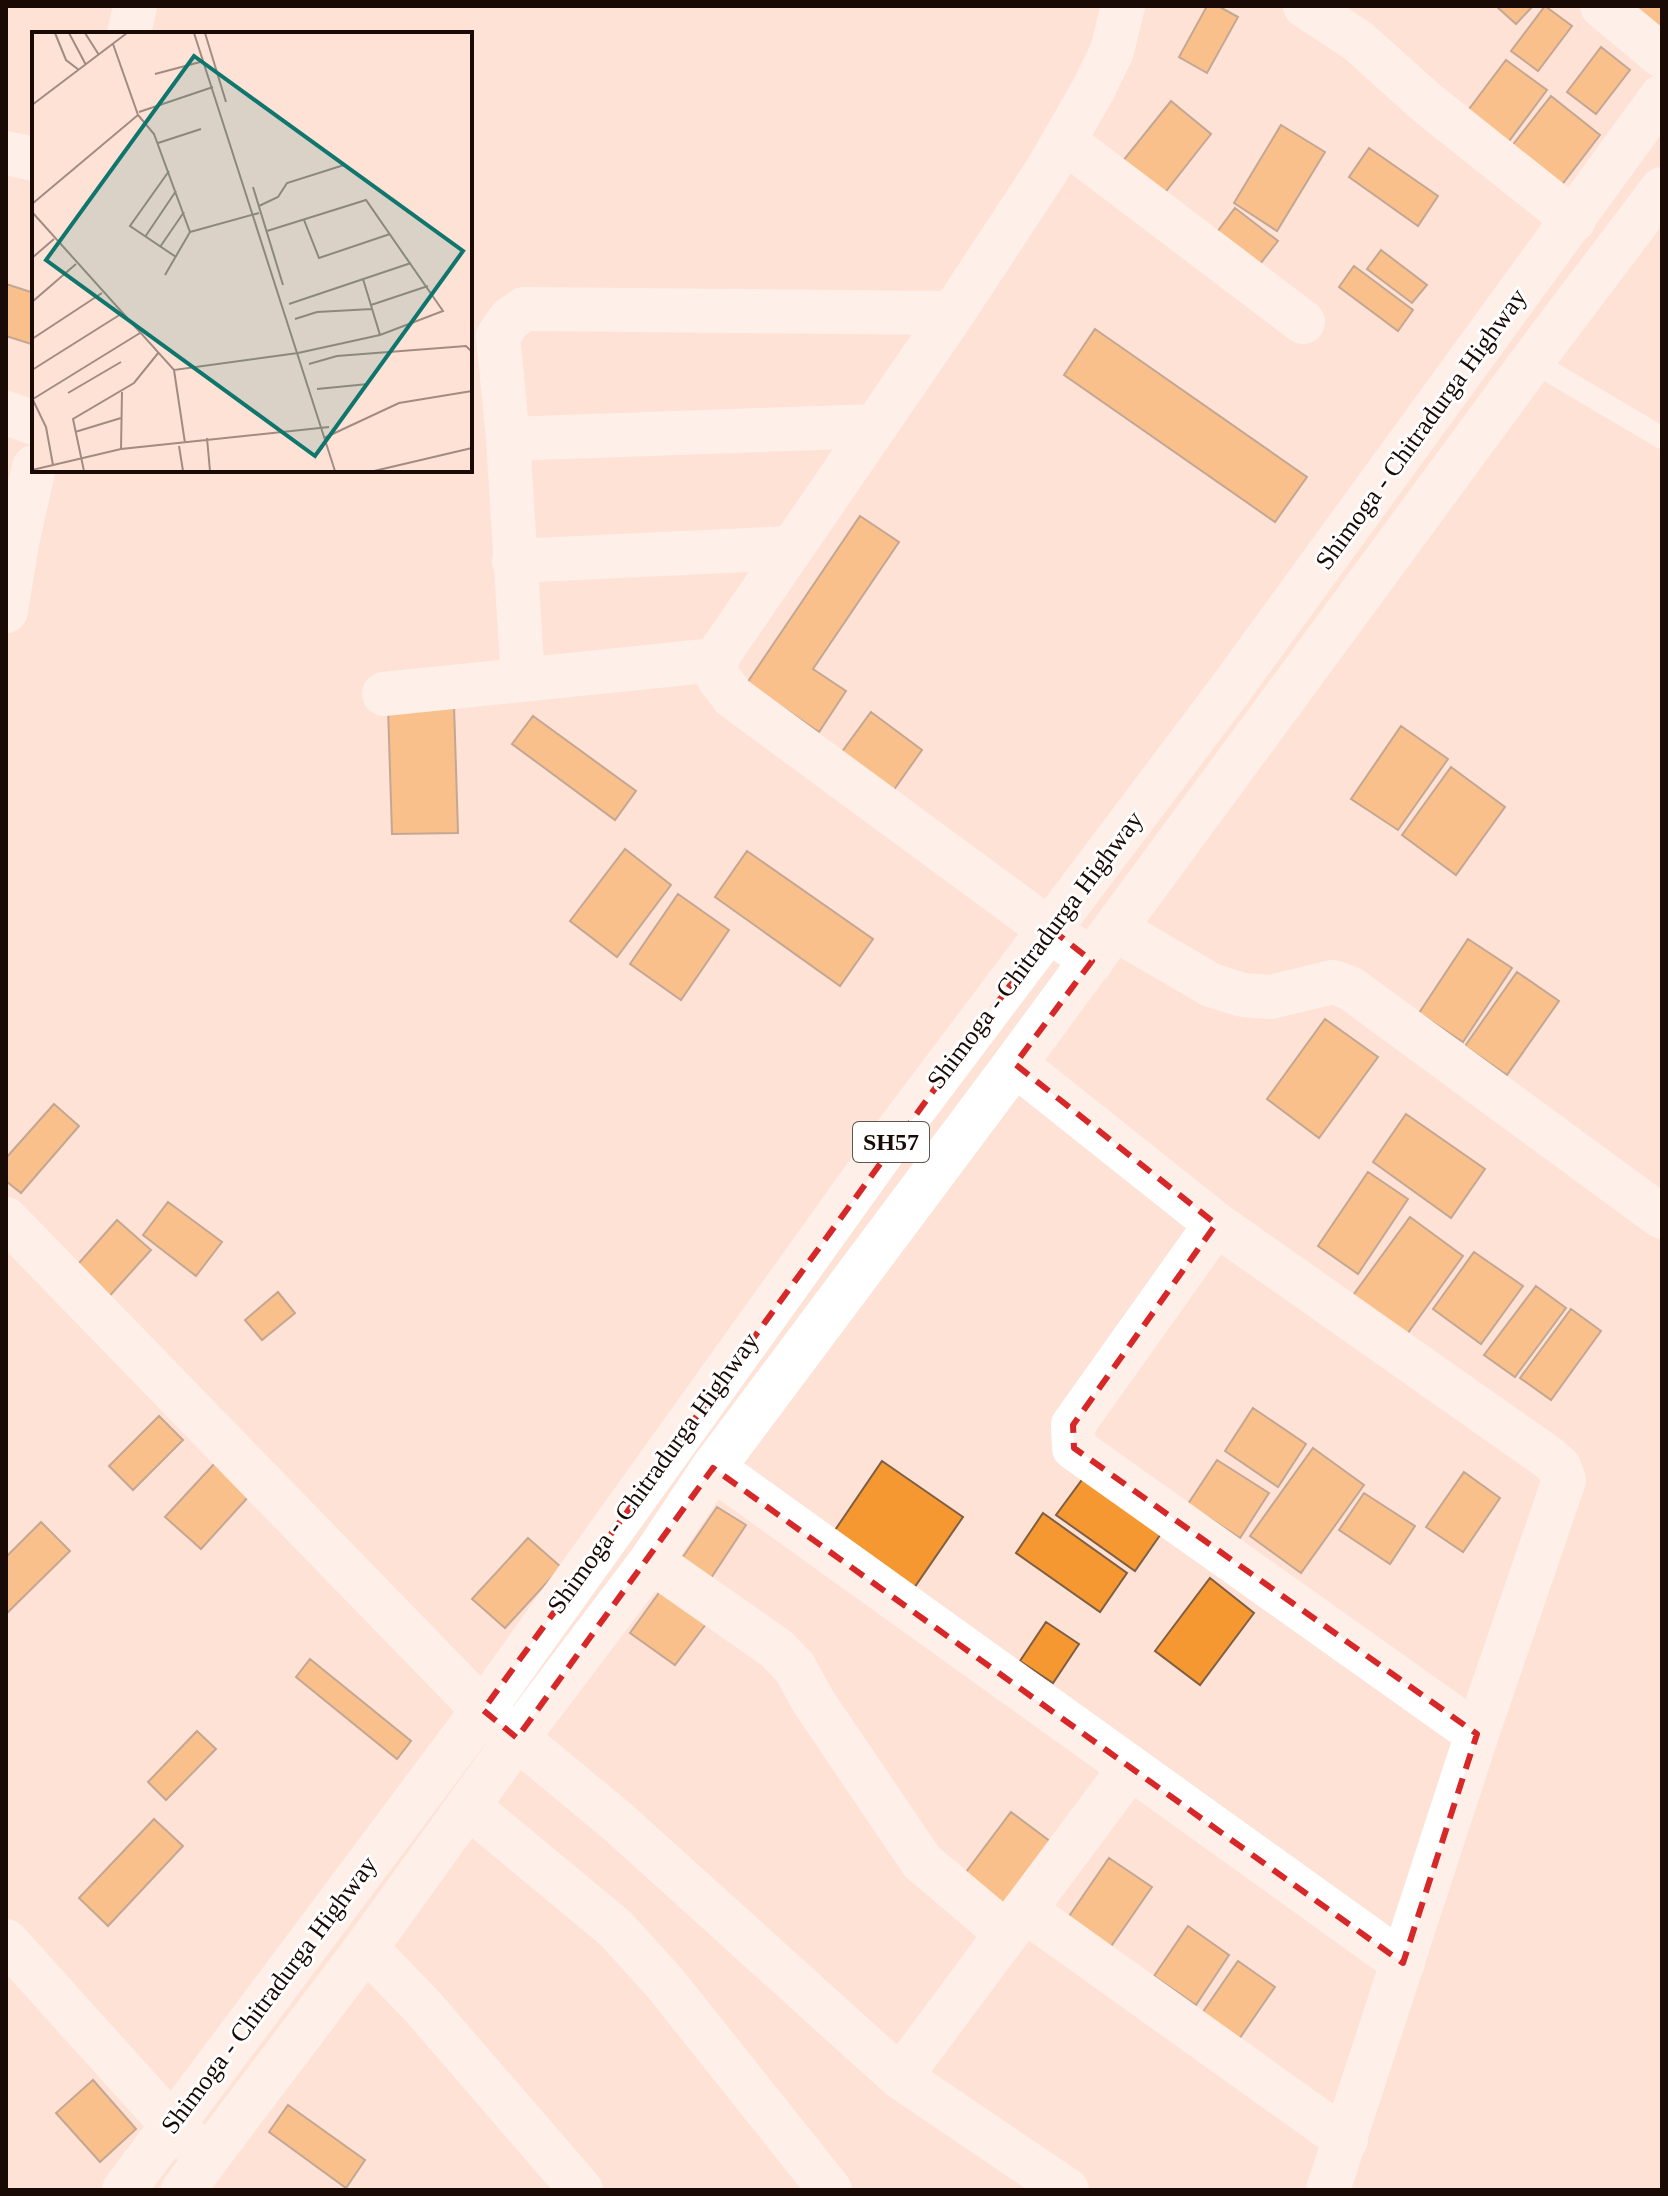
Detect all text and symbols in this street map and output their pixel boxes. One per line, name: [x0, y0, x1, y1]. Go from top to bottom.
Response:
inset map: [32, 32, 472, 472]
street label: Shimoga - Chitradurga Highway: [1309, 283, 1533, 575]
street label: Shimoga - Chitradurga Highway: [921, 806, 1149, 1094]
road number: SH57: [853, 1122, 929, 1162]
street label: Shimoga - Chitradurga Highway: [541, 1327, 765, 1619]
street label: Shimoga - Chitradurga Highway: [155, 1851, 383, 2139]

